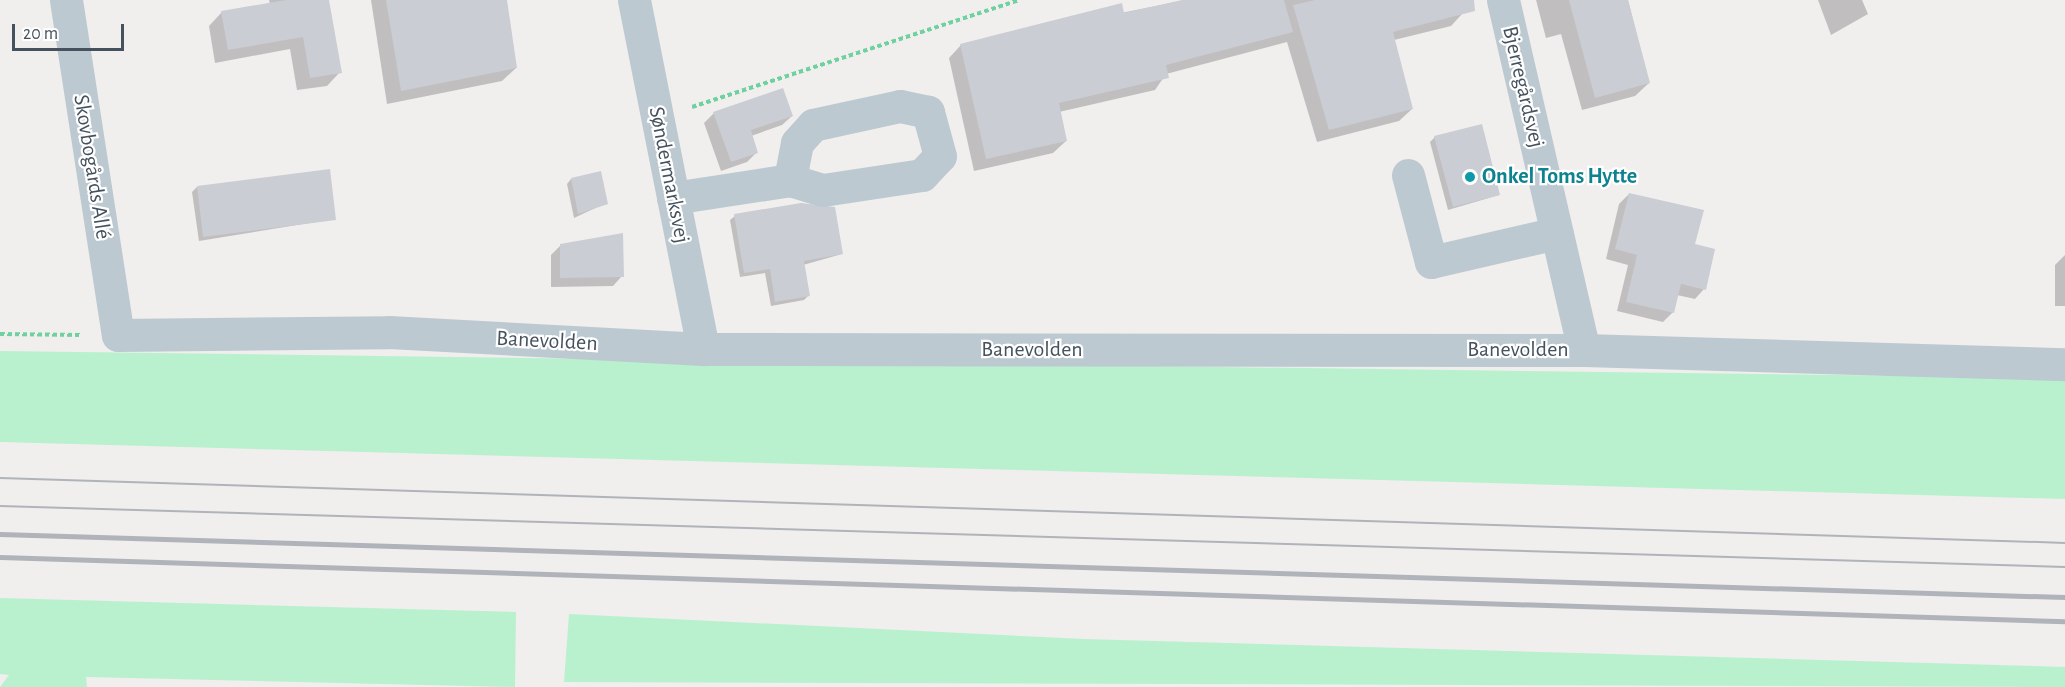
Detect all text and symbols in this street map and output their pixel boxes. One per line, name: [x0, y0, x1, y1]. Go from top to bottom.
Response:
scale bar: [15, 12, 128, 50]
street label: Bjerregårdsvej: [1496, 24, 1550, 150]
text: 20 m: [23, 25, 58, 43]
street label: Skovbogårds Allé: [68, 93, 116, 241]
street label: Søndermarksvej: [643, 105, 695, 245]
place label: Onkel Toms Hytte: [1482, 164, 1637, 190]
marker: Onkel Toms Hytte: [1463, 170, 1477, 184]
street label: Banevolden: [496, 325, 598, 357]
street label: Banevolden: [981, 337, 1083, 363]
street label: Banevolden: [1467, 337, 1569, 363]

